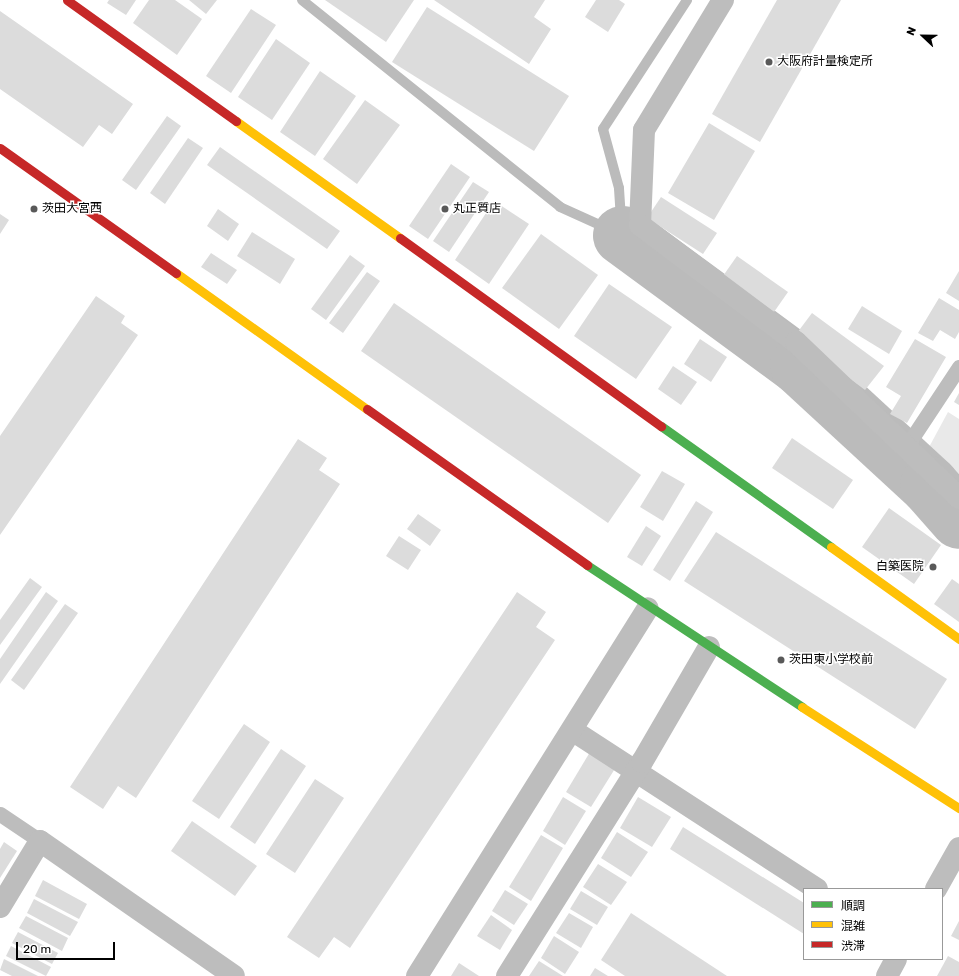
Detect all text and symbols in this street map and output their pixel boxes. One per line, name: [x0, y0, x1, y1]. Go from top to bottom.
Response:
north arrow: [903, 16, 943, 56]
text: N: [904, 25, 919, 37]
place label: 大阪府計量検定所: [777, 55, 873, 69]
marker: 大阪府計量検定所: [764, 57, 774, 67]
place label: 茨田大宮西: [42, 202, 102, 216]
place label: 丸正質店: [453, 202, 501, 216]
marker: 茨田大宮西: [29, 204, 39, 214]
marker: 丸正質店: [440, 204, 450, 214]
place label: 白築医院: [876, 560, 924, 574]
marker: 白築医院: [927, 561, 939, 573]
place label: 茨田東小学校前: [789, 653, 873, 667]
marker: 茨田東小学校前: [776, 655, 786, 665]
legend: [803, 888, 943, 960]
text: 順調: [841, 899, 865, 913]
text: 混雑: [841, 919, 865, 933]
scale bar: [18, 934, 117, 960]
text: 渋滞: [841, 939, 865, 953]
text: 20 m: [23, 942, 51, 956]

